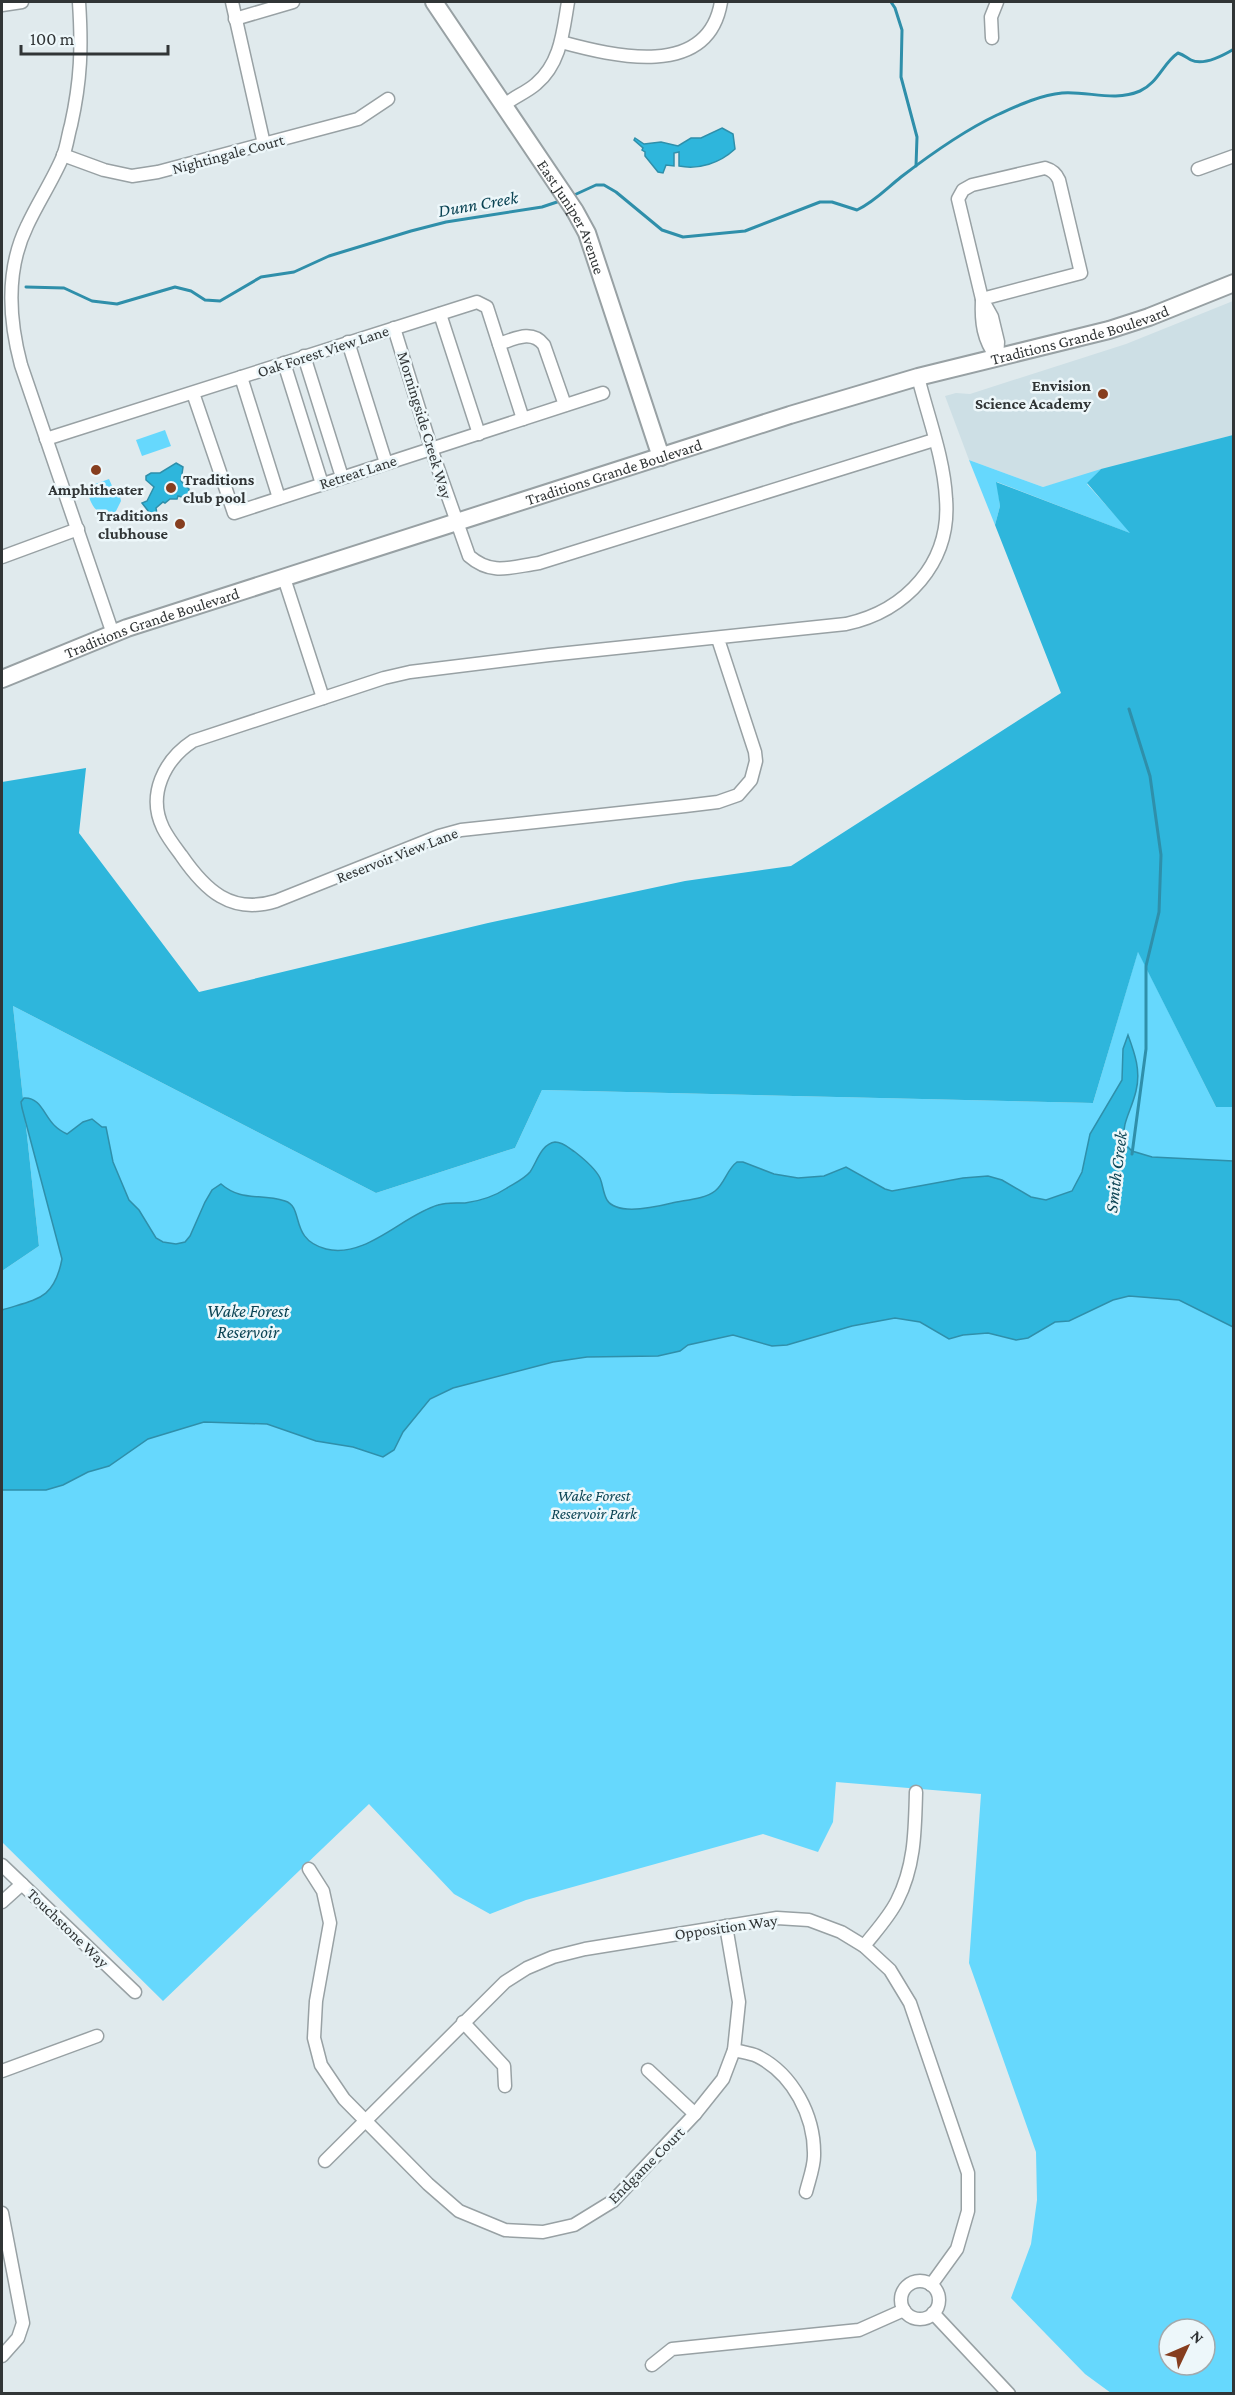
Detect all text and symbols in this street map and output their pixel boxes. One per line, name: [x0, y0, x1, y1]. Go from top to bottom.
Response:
scale bar: [21, 18, 168, 56]
text: 100 m: [30, 29, 75, 49]
street label: Nightingale Court: [170, 131, 287, 178]
street label: East Juniper Avenue: [534, 156, 609, 276]
water label: Dunn Creek: [437, 187, 521, 221]
street label: Traditions Grande Boulevard: [989, 301, 1172, 367]
street label: Oak Forest View Lane: [255, 322, 391, 380]
street label: Morningside Creek Way: [394, 349, 456, 502]
place label: Envision Science Academy: [975, 377, 1091, 412]
marker: Envision Science Academy: [1096, 387, 1110, 401]
street label: Traditions Grande Boulevard: [523, 435, 704, 508]
street label: Retreat Lane: [317, 452, 399, 492]
marker: Amphitheater: [89, 463, 103, 477]
place label: Traditions club pool: [183, 471, 255, 506]
place label: Amphitheater: [47, 481, 144, 498]
marker: Traditions club pool: [164, 481, 178, 495]
place label: Traditions clubhouse: [97, 507, 169, 542]
marker: Traditions clubhouse: [173, 517, 187, 531]
street label: Traditions Grande Boulevard: [62, 584, 242, 661]
street label: Reservoir View Lane: [334, 824, 460, 886]
water label: Smith Creek: [1101, 1129, 1131, 1214]
water label: Wake Forest Reservoir: [207, 1301, 290, 1342]
park label: Wake Forest Reservoir Park: [551, 1487, 638, 1522]
street label: Touchstone Way: [23, 1885, 113, 1972]
street label: Opposition Way: [674, 1911, 779, 1944]
street label: Endgame Court: [604, 2123, 689, 2207]
north arrow: [1157, 2317, 1217, 2377]
text: N: [1188, 2327, 1207, 2347]

